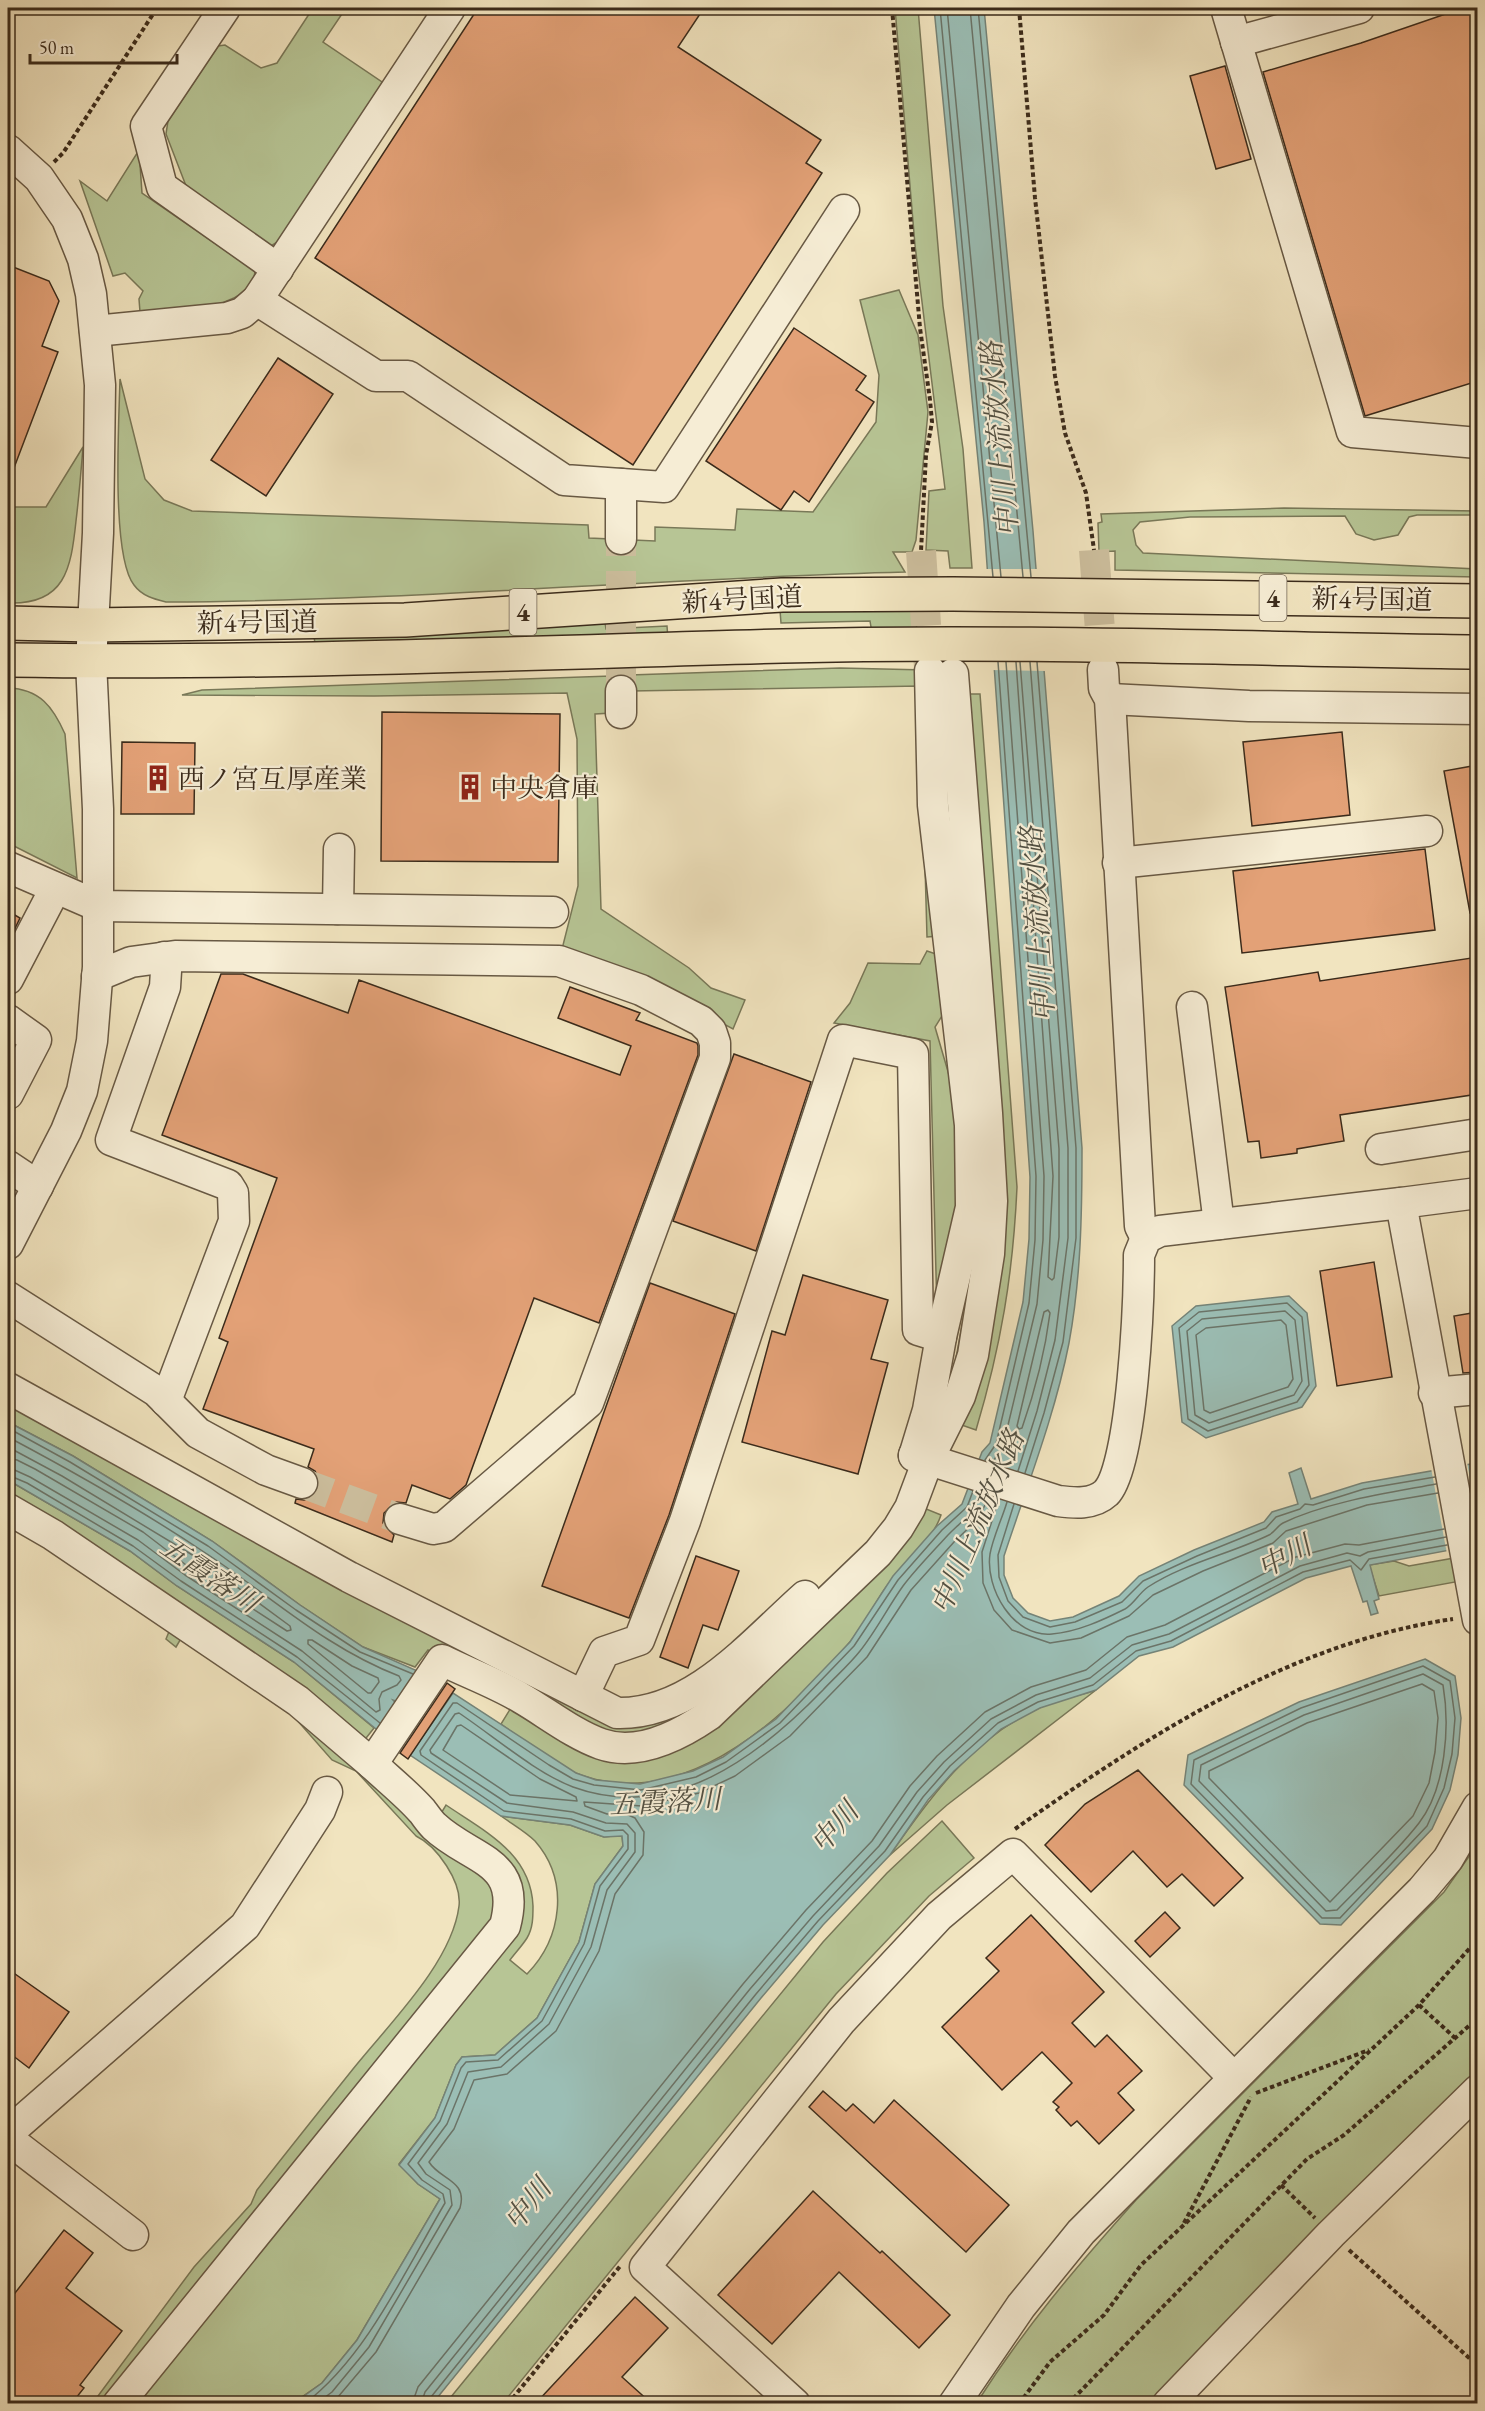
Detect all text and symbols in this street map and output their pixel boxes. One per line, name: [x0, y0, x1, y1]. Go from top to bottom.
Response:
scale bar: [30, 27, 177, 65]
text: 50 m: [39, 36, 74, 59]
water label: 中川上流放水路: [972, 338, 1025, 538]
road number: 4: [1260, 575, 1286, 621]
street label: 新4号国道: [681, 578, 803, 620]
street label: 新4号国道: [1311, 580, 1433, 618]
road number: 4: [510, 589, 536, 635]
street label: 新4号国道: [196, 603, 318, 641]
place label: 西ノ宮互厚産業: [178, 761, 367, 796]
building icon: 西ノ宮互厚産業: [143, 763, 173, 793]
place label: 中央倉庫: [490, 770, 598, 805]
building icon: 中央倉庫: [455, 772, 485, 802]
water label: 中川上流放水路: [1012, 823, 1062, 1023]
water label: 中川上流放水路: [922, 1423, 1033, 1619]
water label: 中川: [1251, 1526, 1320, 1585]
water label: 五霞落川: [154, 1528, 269, 1622]
water label: 五霞落川: [608, 1780, 725, 1822]
water label: 中川: [802, 1792, 868, 1860]
water label: 中川: [495, 2169, 560, 2237]

